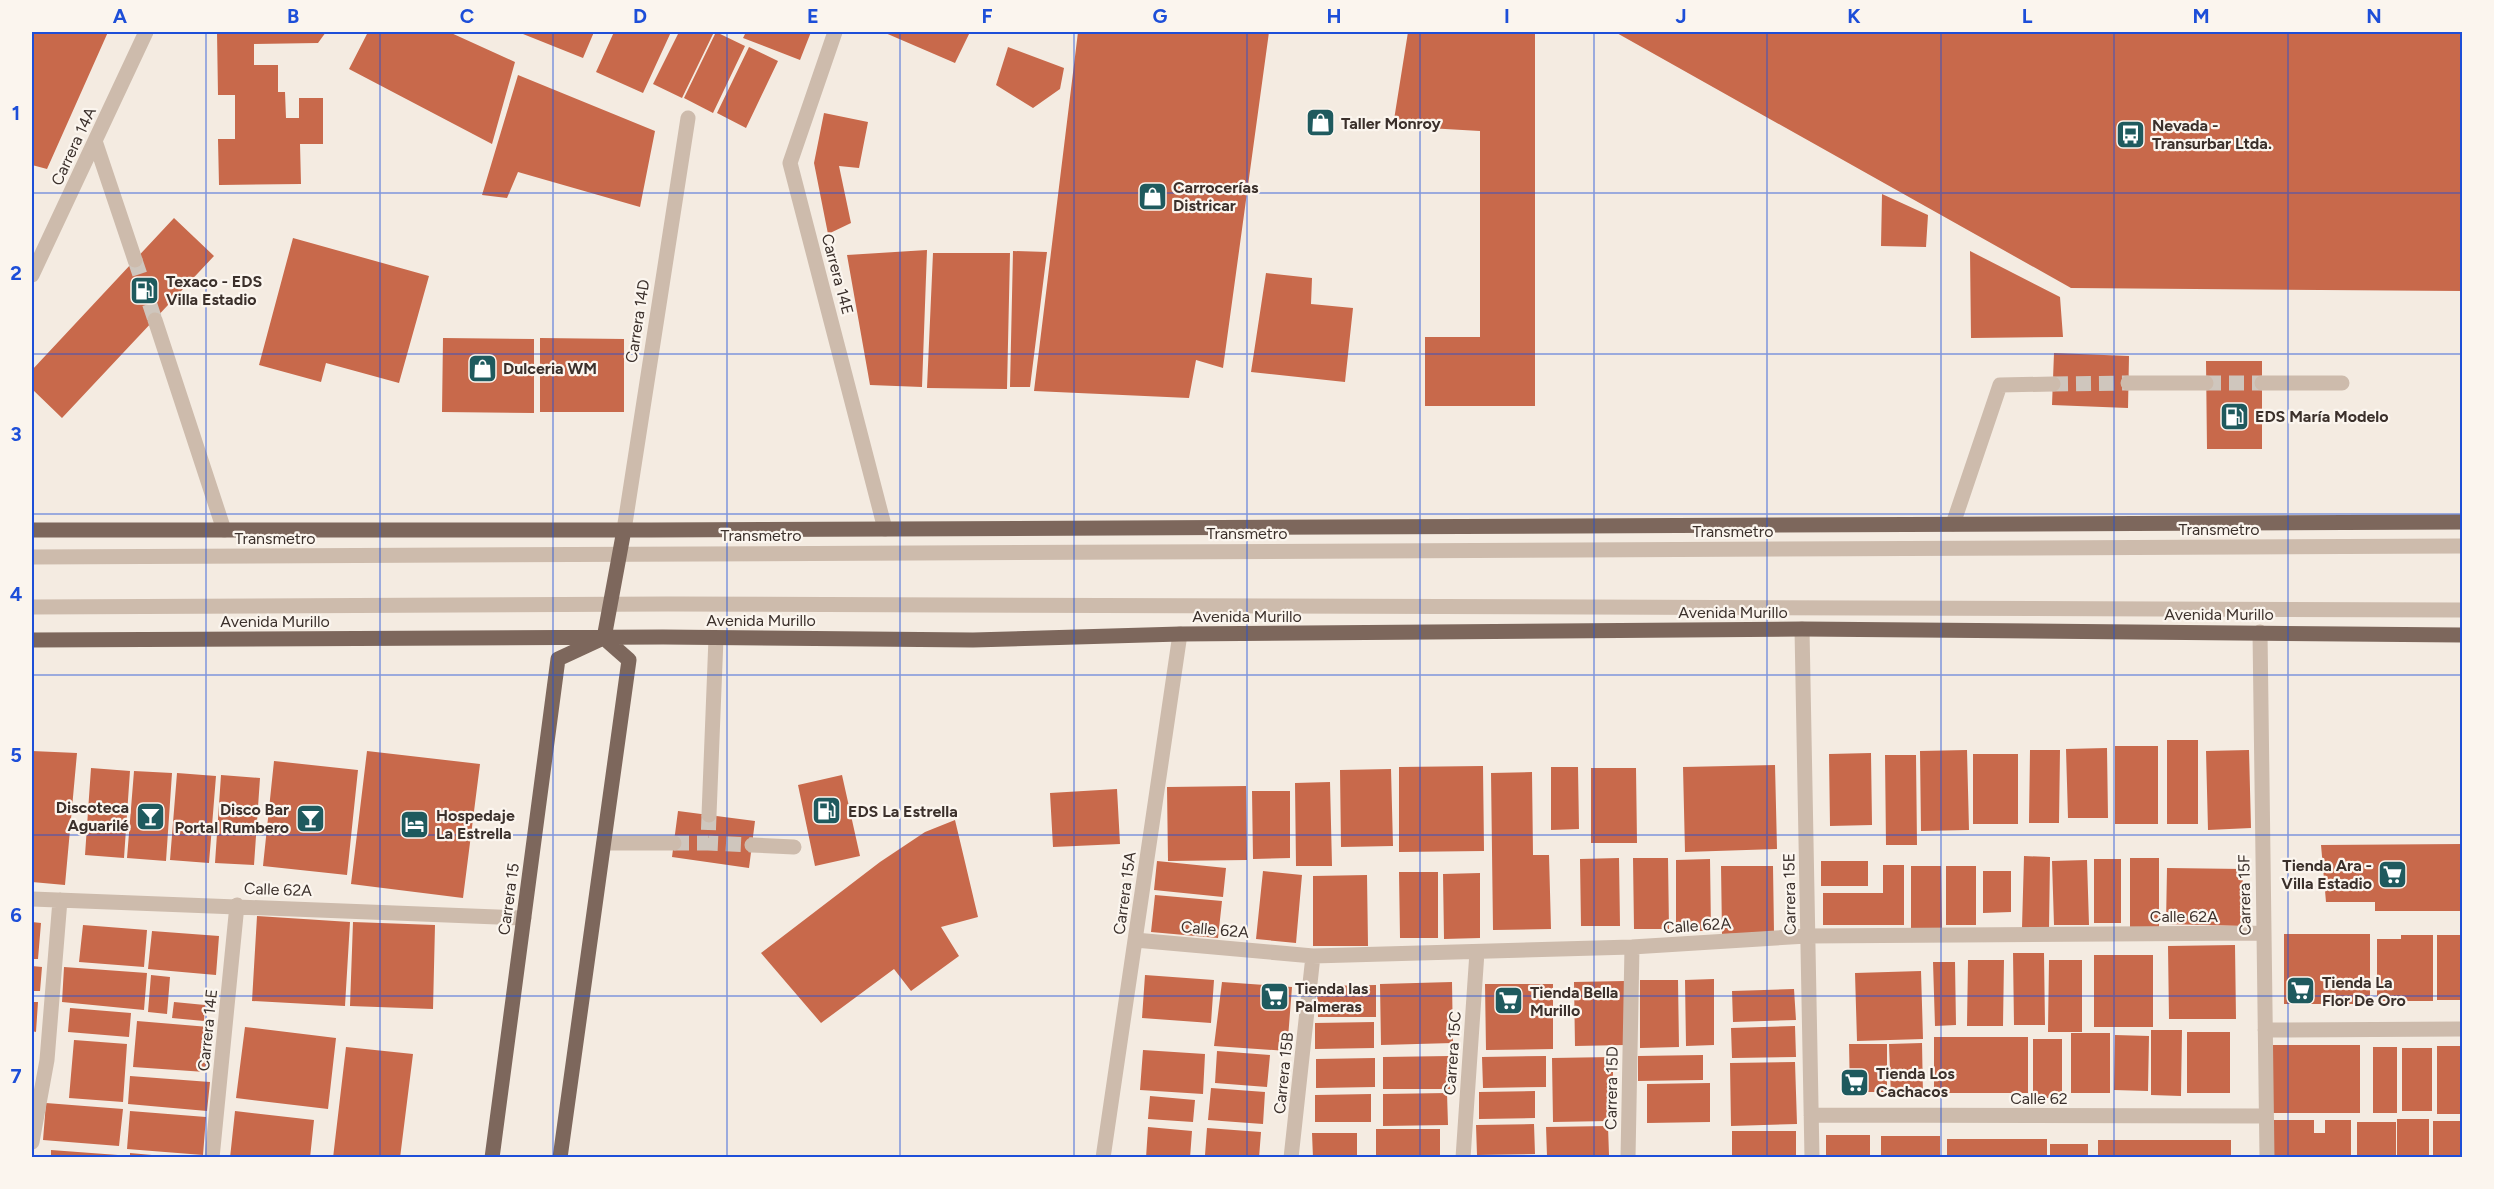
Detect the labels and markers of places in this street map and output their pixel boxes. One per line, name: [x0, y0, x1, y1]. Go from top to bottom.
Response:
shop icon: Taller Monroy: [1304, 107, 1336, 139]
place label: Taller Monroy: [1341, 114, 1442, 133]
place label: Nevada - Transurbar Ltda.: [2152, 116, 2272, 153]
bus stop icon: Nevada - Transurbar Ltda.: [2115, 118, 2147, 150]
place label: Carrocerías Districar: [1173, 178, 1259, 215]
shop icon: Carrocerías Districar: [1136, 180, 1168, 212]
place label: Texaco - EDS Villa Estadio: [166, 272, 262, 309]
fuel station icon: Texaco - EDS Villa Estadio: [129, 274, 161, 306]
shop icon: Dulceria WM: [466, 352, 498, 384]
place label: Dulceria WM: [503, 359, 597, 378]
fuel station icon: EDS María Modelo: [2218, 400, 2250, 432]
place label: EDS María Modelo: [2255, 407, 2389, 426]
fuel station icon: EDS La Estrella: [811, 795, 843, 827]
place label: Discoteca Aguarilé: [56, 798, 129, 835]
bar icon: Discoteca Aguarilé: [134, 800, 166, 832]
place label: Disco Bar Portal Rumbero: [174, 800, 289, 837]
bar icon: Disco Bar Portal Rumbero: [294, 802, 326, 834]
place label: EDS La Estrella: [848, 802, 958, 821]
place label: Hospedaje La Estrella: [436, 806, 515, 843]
hotel icon: Hospedaje La Estrella: [399, 808, 431, 840]
place label: Tienda Ara - Villa Estadio: [2281, 856, 2372, 893]
supermarket icon: Tienda Ara - Villa Estadio: [2377, 858, 2409, 890]
place label: Tienda La Flor De Oro: [2322, 973, 2406, 1010]
supermarket icon: Tienda La Flor De Oro: [2285, 975, 2317, 1007]
place label: Tienda las Palmeras: [1295, 979, 1369, 1016]
supermarket icon: Tienda las Palmeras: [1258, 981, 1290, 1013]
place label: Tienda Bella Murillo: [1530, 983, 1618, 1020]
supermarket icon: Tienda Bella Murillo: [1493, 985, 1525, 1017]
place label: Tienda Los Cachacos: [1876, 1064, 1955, 1101]
supermarket icon: Tienda Los Cachacos: [1839, 1066, 1871, 1098]

